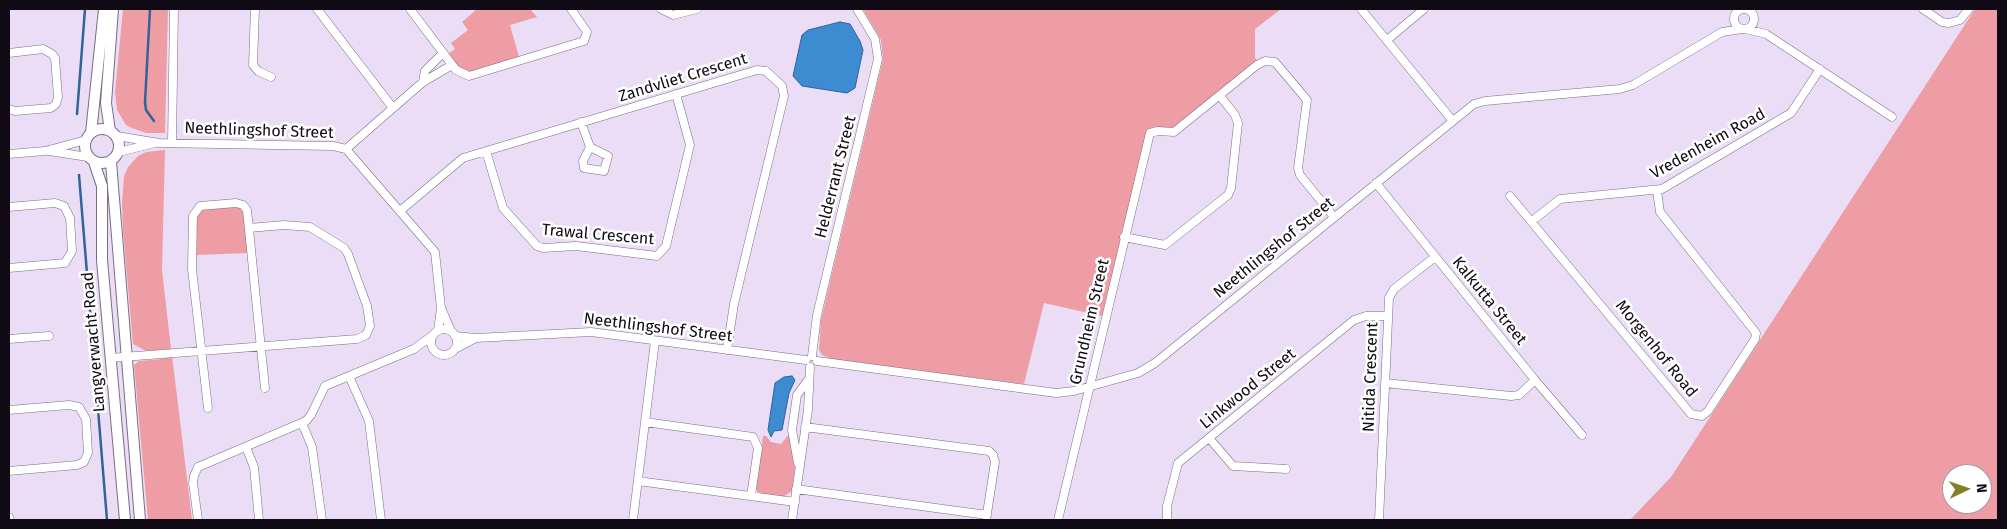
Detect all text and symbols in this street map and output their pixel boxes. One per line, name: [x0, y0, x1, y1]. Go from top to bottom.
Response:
street label: Zandvliet Crescent: [616, 49, 750, 107]
street label: Vredenheim Road: [1647, 105, 1769, 183]
street label: Helderrant Street: [811, 114, 861, 240]
street label: Neethlingshof Street: [184, 119, 334, 143]
street label: Neethlingshof Street: [1210, 193, 1338, 303]
street label: Trawal Crescent: [541, 221, 655, 249]
street label: Kalkutta Street: [1448, 253, 1530, 349]
street label: Grundheim Street: [1066, 257, 1114, 387]
street label: Langverwacht Road: [78, 271, 110, 413]
street label: Morgenhof Road: [1611, 297, 1701, 401]
street label: Neethlingshof Street: [583, 309, 733, 347]
street label: Nitida Crescent: [1359, 322, 1383, 432]
street label: Linkwood Street: [1196, 345, 1300, 433]
north arrow: [1942, 464, 1992, 514]
text: N: [1973, 483, 1990, 493]

